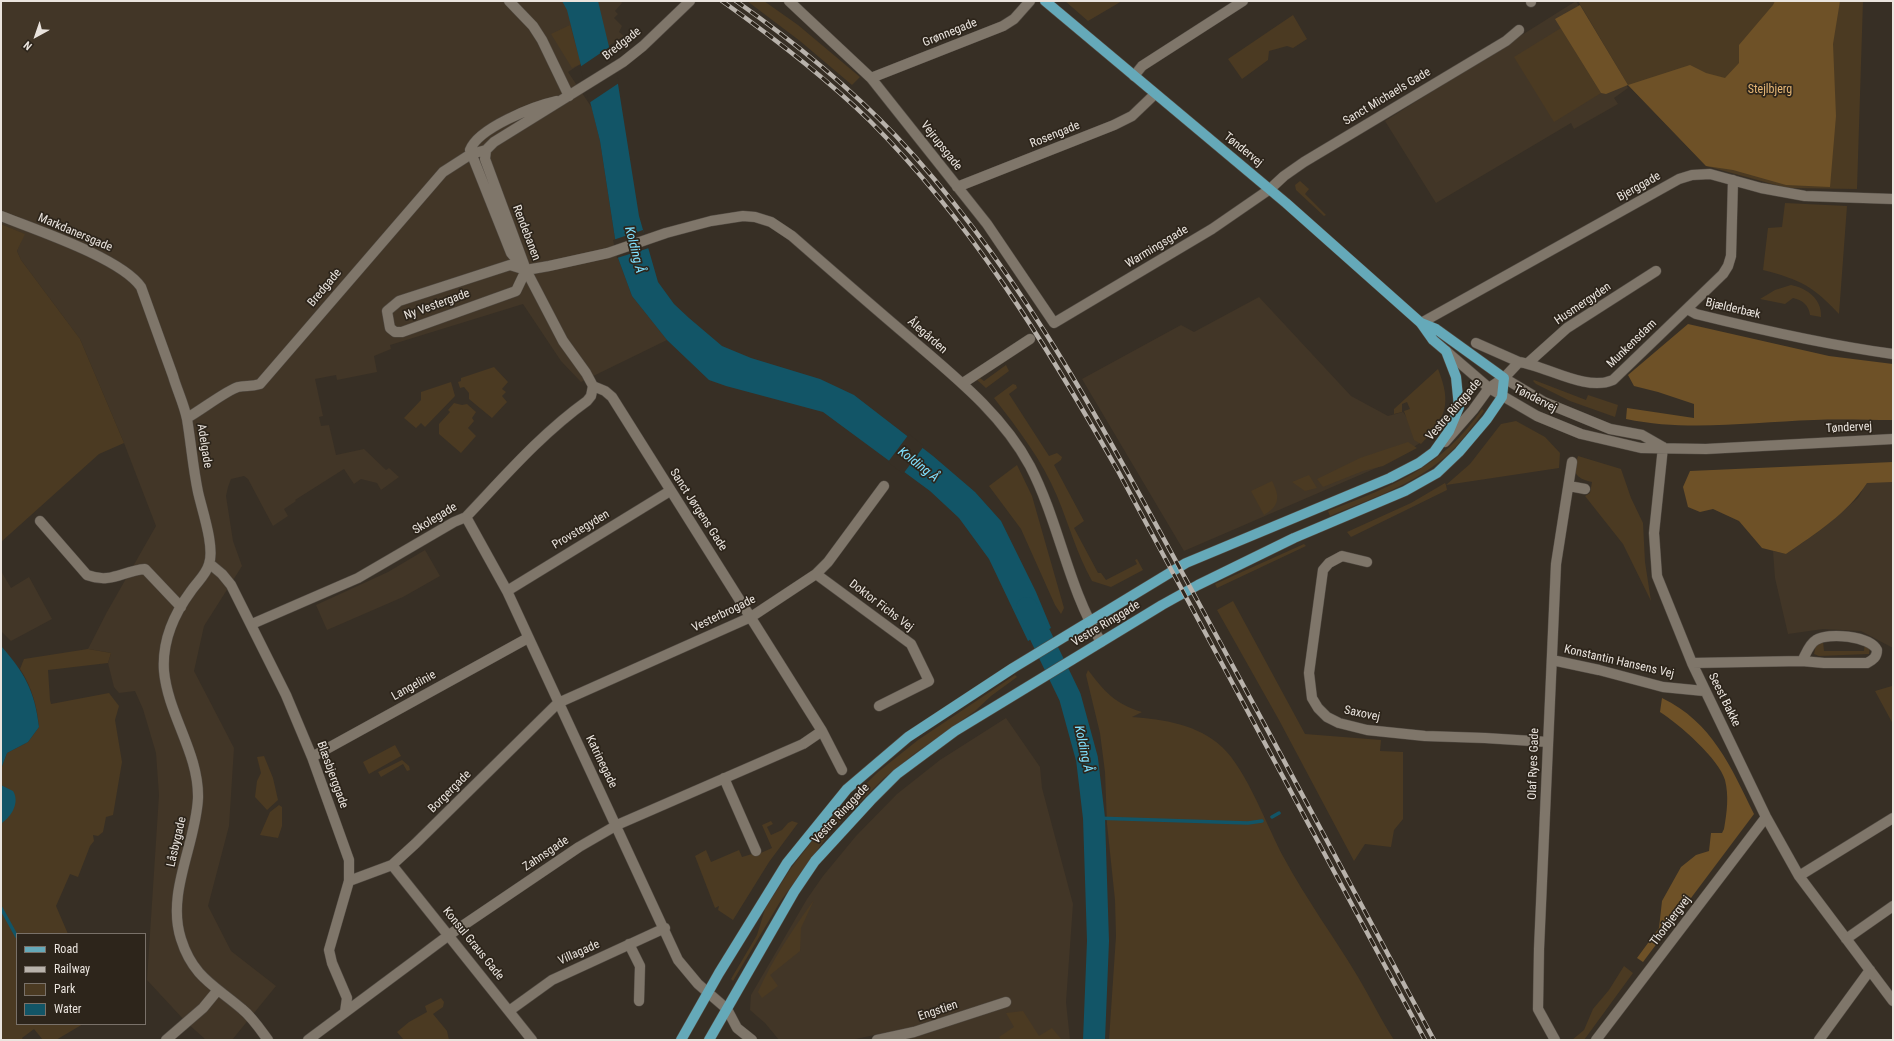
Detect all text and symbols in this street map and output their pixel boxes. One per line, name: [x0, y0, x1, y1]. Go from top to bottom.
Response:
north arrow: [16, 16, 56, 56]
street label: Grønnegade: [921, 16, 979, 50]
street label: Bredgade: [600, 24, 644, 64]
text: N: [21, 38, 35, 53]
street label: Sanct Michaels Gade: [1341, 65, 1433, 129]
park label: Stejlbjerg: [1748, 83, 1792, 97]
street label: Vejrupsgade: [917, 118, 965, 174]
street label: Rosengade: [1028, 118, 1082, 152]
street label: Tøndervej: [1221, 130, 1265, 170]
street label: Bjerggade: [1615, 169, 1663, 205]
street label: Rendebanen: [509, 203, 543, 263]
street label: Markdanersgade: [36, 211, 114, 255]
street label: Warmingsgade: [1123, 223, 1191, 271]
water label: Kolding Å: [621, 225, 647, 275]
street label: Bredgade: [305, 266, 345, 310]
street label: Husmergyden: [1552, 280, 1614, 328]
street label: Ny Vestergade: [402, 286, 472, 324]
street label: Bjælderbæk: [1704, 296, 1762, 322]
street label: Ålegården: [904, 315, 950, 357]
street label: Munkensdam: [1604, 317, 1660, 371]
street label: Vestre Ringgade: [1423, 376, 1485, 444]
street label: Tøndervej: [1511, 382, 1559, 416]
street label: Tøndervej: [1826, 420, 1872, 436]
street label: Adelgade: [193, 423, 215, 469]
water label: Kolding Å: [894, 444, 942, 486]
street label: Sanct Jørgens Gade: [666, 466, 730, 554]
street label: Skolegade: [410, 500, 460, 538]
street label: Provstegyden: [550, 507, 612, 553]
street label: Doktor Fichs Vej: [846, 577, 916, 635]
street label: Vesterbrogade: [690, 592, 758, 636]
street label: Vestre Ringgade: [1069, 598, 1143, 650]
street label: Konstantin Hansens Vej: [1563, 642, 1675, 682]
street label: Langelinie: [389, 668, 439, 704]
street label: Seest Bakke: [1705, 671, 1743, 729]
street label: Saxovej: [1343, 703, 1381, 725]
water label: Kolding Å: [1070, 724, 1096, 774]
street label: Olaf Ryes Gade: [1526, 728, 1542, 800]
street label: Katrinegade: [582, 733, 620, 791]
street label: Blæsbjerggade: [313, 739, 351, 811]
street label: Borgergade: [426, 768, 474, 816]
street label: Vestre Ringgade: [809, 781, 873, 847]
street label: Låsbygade: [164, 816, 190, 868]
street label: Zahnsgade: [520, 833, 572, 875]
street label: Thorbjergvej: [1648, 893, 1694, 949]
street label: Konsul Graus Gade: [439, 905, 507, 983]
legend: [16, 933, 146, 1025]
street label: Villagade: [556, 937, 602, 969]
text: Road: [54, 942, 78, 956]
text: Railway: [54, 962, 90, 976]
text: Park: [54, 982, 75, 996]
street label: Engstien: [916, 998, 960, 1024]
text: Water: [54, 1002, 82, 1016]

